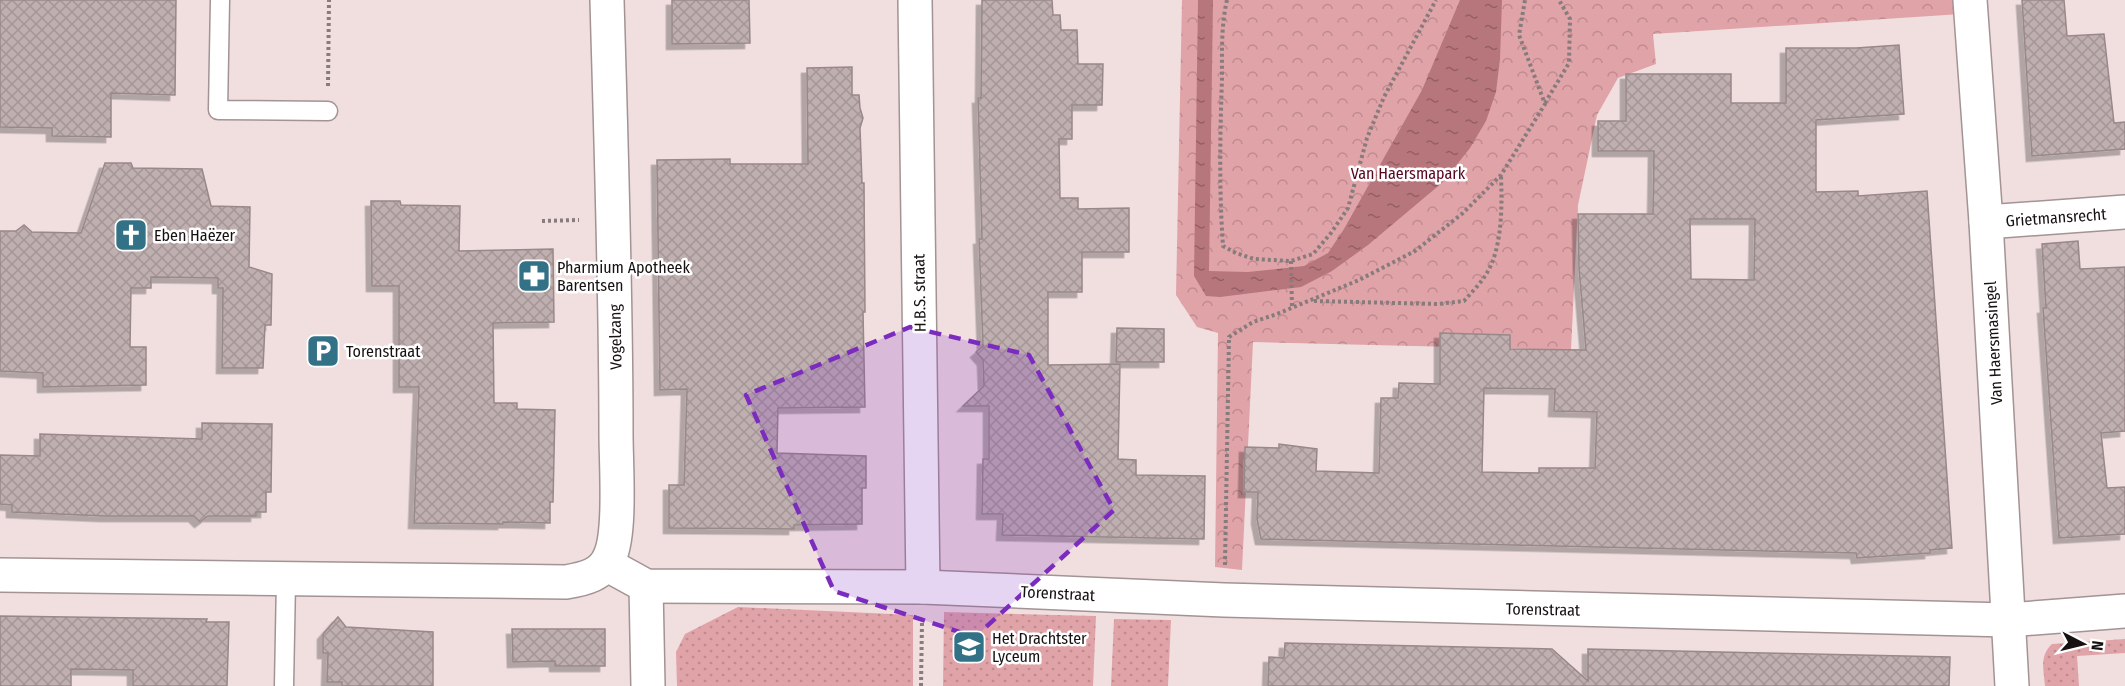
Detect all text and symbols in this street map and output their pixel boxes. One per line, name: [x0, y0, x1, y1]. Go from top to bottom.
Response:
park label: Van Haersmapark: [1351, 164, 1466, 183]
street label: Grietmansrecht: [2005, 204, 2108, 230]
church icon: Eben Haëzer: [113, 217, 149, 253]
place label: Eben Haëzer: [154, 226, 236, 245]
street label: H.B.S. straat: [909, 253, 930, 332]
pharmacy icon: Pharmium Apotheek Barentsen: [516, 258, 552, 294]
place label: Pharmium Apotheek Barentsen: [557, 258, 690, 295]
street label: Van Haersmasingel: [1981, 281, 2006, 405]
street label: Vogelzang: [605, 304, 626, 370]
parking icon: Torenstraat: [305, 333, 341, 369]
place label: Torenstraat: [346, 342, 421, 361]
street label: Torenstraat: [1020, 582, 1096, 605]
street label: Torenstraat: [1506, 599, 1581, 620]
north arrow: [2053, 614, 2113, 674]
school or university icon: Het Drachtster Lyceum: [951, 629, 987, 665]
place label: Het Drachtster Lyceum: [992, 629, 1087, 666]
text: N: [2087, 640, 2107, 652]

